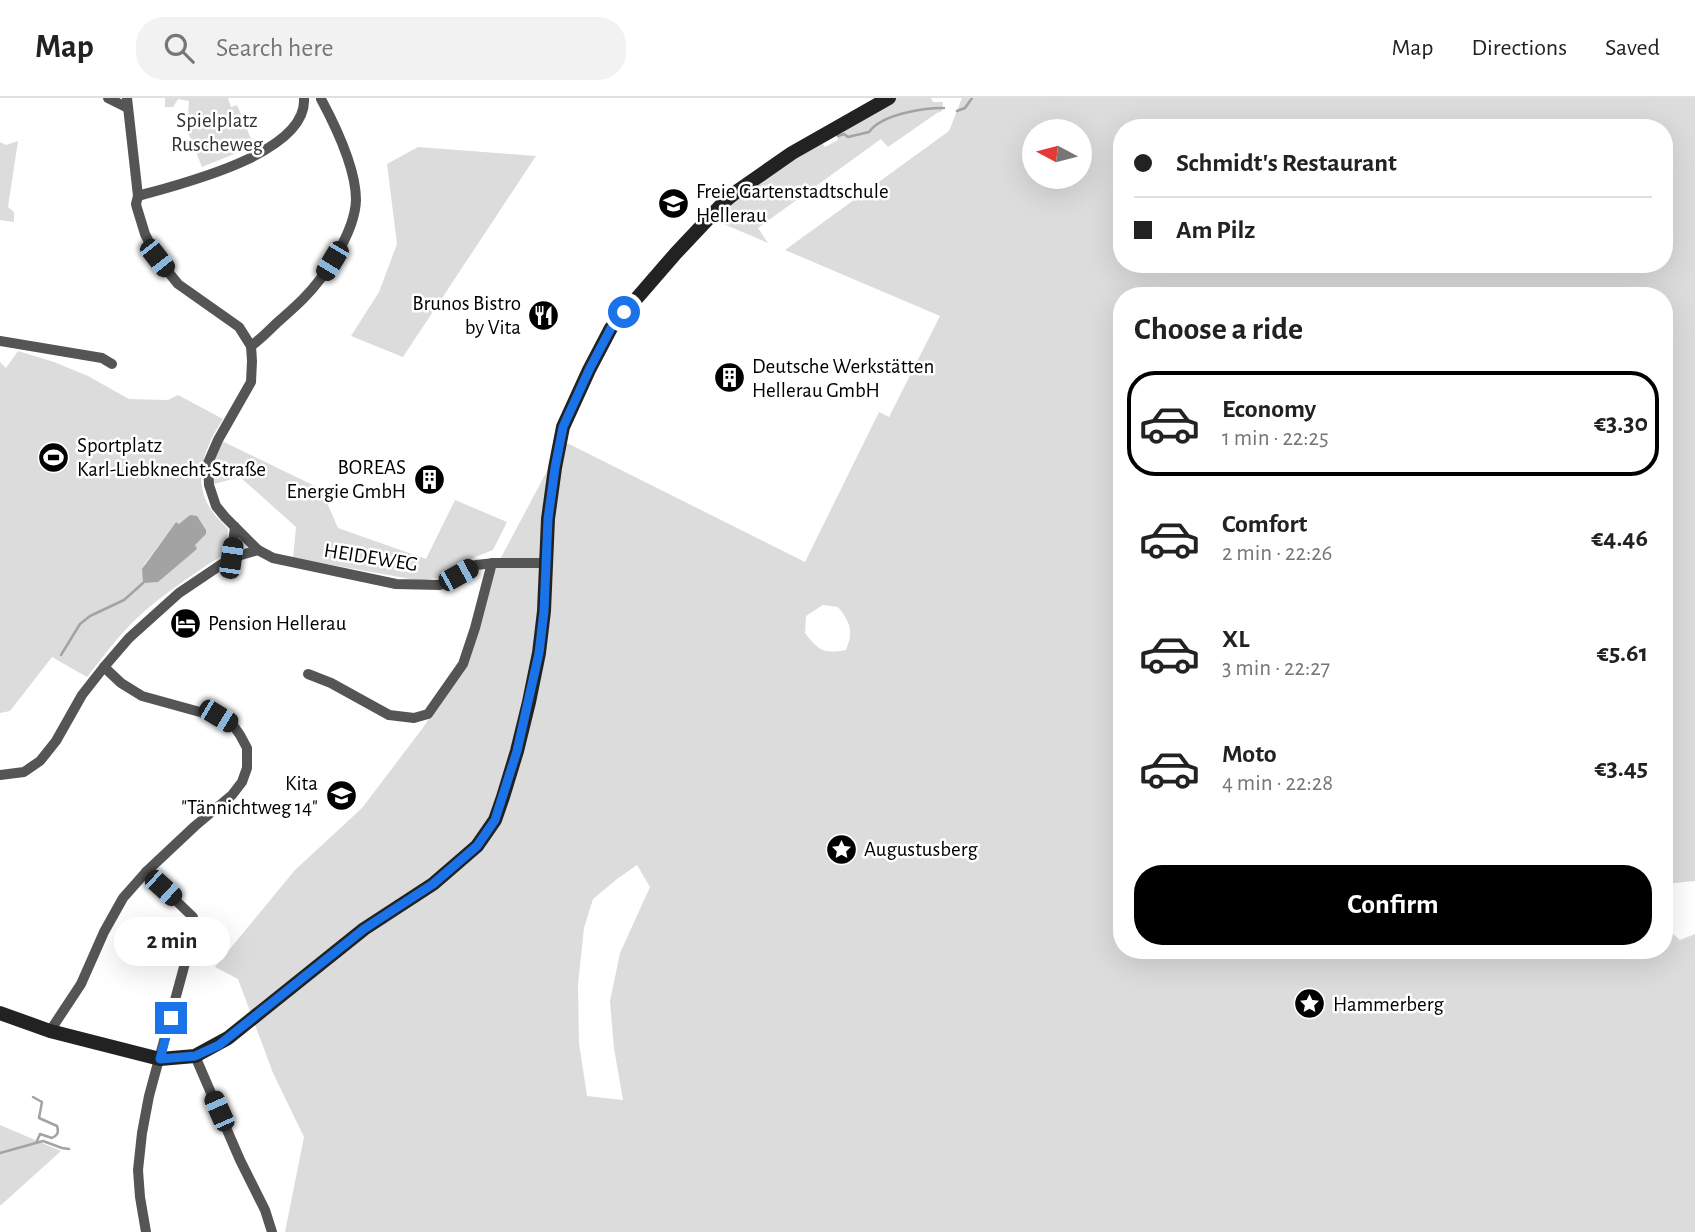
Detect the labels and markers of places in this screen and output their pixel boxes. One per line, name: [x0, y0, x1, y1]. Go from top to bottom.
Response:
place label: Freie Gartenstadtschule Hellerau: [696, 181, 889, 226]
school or university icon: Freie Gartenstadtschule Hellerau: [656, 186, 690, 220]
place label: Brunos Bistro by Vita: [412, 293, 521, 338]
restaurant icon: Brunos Bistro by Vita: [527, 298, 561, 332]
place label: Deutsche Werkstätten Hellerau GmbH: [752, 356, 934, 401]
building icon: Deutsche Werkstätten Hellerau GmbH: [712, 361, 746, 395]
place label: Sportplatz Karl-Liebknecht-Straße: [77, 435, 266, 480]
sports icon: Sportplatz Karl-Liebknecht-Straße: [37, 440, 71, 474]
place label: BOREAS Energie GmbH: [287, 457, 406, 502]
building icon: BOREAS Energie GmbH: [412, 462, 446, 496]
hotel icon: Pension Hellerau: [168, 606, 202, 640]
place label: Pension Hellerau: [208, 613, 347, 634]
place label: Kita "Tännichtweg 14": [181, 773, 318, 818]
school or university icon: Kita "Tännichtweg 14": [324, 778, 358, 812]
place icon: Augustusberg: [824, 832, 858, 866]
place label: Augustusberg: [864, 839, 979, 860]
place icon: Hammerberg: [1293, 987, 1327, 1021]
place label: Hammerberg: [1333, 994, 1445, 1015]

